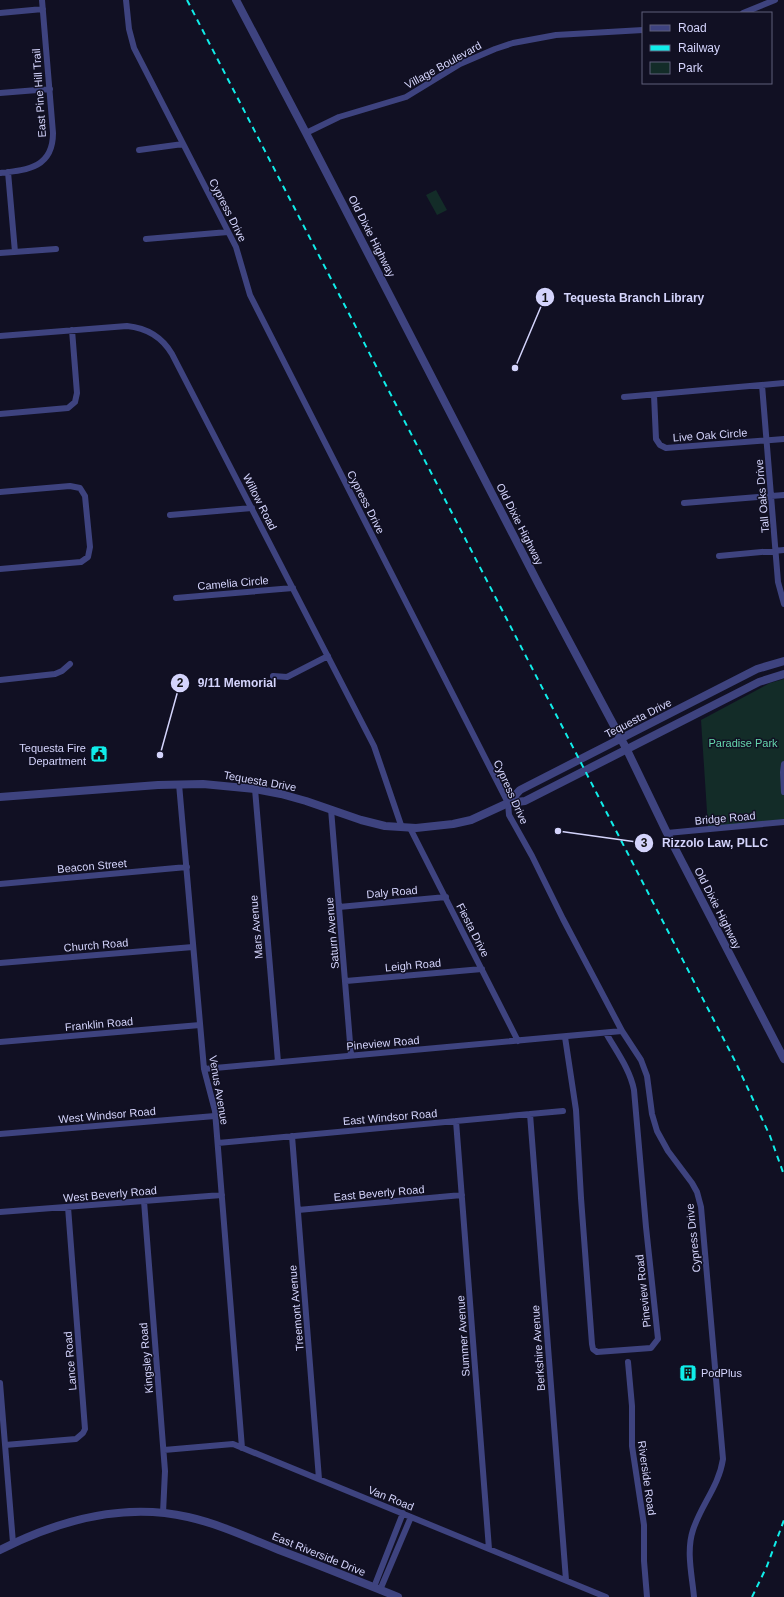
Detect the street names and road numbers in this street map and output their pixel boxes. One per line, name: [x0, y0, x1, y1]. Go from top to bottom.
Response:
street label: Village Boulevard: [403, 39, 483, 91]
street label: East Pine Hill Trail: [30, 48, 48, 138]
street label: Cypress Drive: [207, 177, 249, 243]
street label: Old Dixie Highway: [346, 193, 398, 279]
street label: Live Oak Circle: [672, 426, 748, 444]
street label: Tall Oaks Drive: [753, 459, 771, 533]
street label: Cypress Drive: [345, 469, 387, 535]
street label: Willow Road: [241, 472, 279, 532]
street label: Old Dixie Highway: [494, 481, 546, 567]
street label: Camelia Circle: [197, 574, 269, 592]
street label: Tequesta Drive: [603, 696, 673, 740]
street label: Cypress Drive: [491, 758, 531, 826]
street label: Tequesta Drive: [223, 769, 297, 793]
street label: Bridge Road: [694, 809, 756, 827]
street label: Beacon Street: [57, 857, 127, 875]
street label: Old Dixie Highway: [692, 865, 744, 951]
street label: Daly Road: [366, 884, 418, 900]
street label: Mars Avenue: [247, 895, 265, 959]
street label: Saturn Avenue: [323, 897, 341, 969]
street label: Fiesta Drive: [454, 901, 492, 959]
street label: Church Road: [63, 936, 129, 954]
street label: Leigh Road: [384, 957, 442, 973]
street label: Franklin Road: [64, 1015, 134, 1033]
street label: Pineview Road: [346, 1034, 420, 1052]
street label: Venus Avenue: [207, 1054, 231, 1126]
street label: West Windsor Road: [58, 1105, 156, 1125]
street label: East Windsor Road: [342, 1107, 438, 1127]
street label: East Beverly Road: [333, 1183, 425, 1203]
street label: West Beverly Road: [63, 1184, 157, 1204]
street label: Cypress Drive: [683, 1203, 703, 1273]
street label: Pineview Road: [633, 1254, 653, 1328]
street label: Treemont Avenue: [286, 1265, 306, 1351]
street label: Summer Avenue: [454, 1295, 472, 1377]
street label: Berkshire Avenue: [529, 1305, 547, 1391]
street label: Kingsley Road: [137, 1322, 155, 1394]
street label: Lance Road: [61, 1331, 79, 1391]
street label: Riverside Road: [636, 1440, 658, 1516]
street label: Van Road: [366, 1483, 416, 1513]
street label: East Riverside Drive: [271, 1530, 367, 1578]

